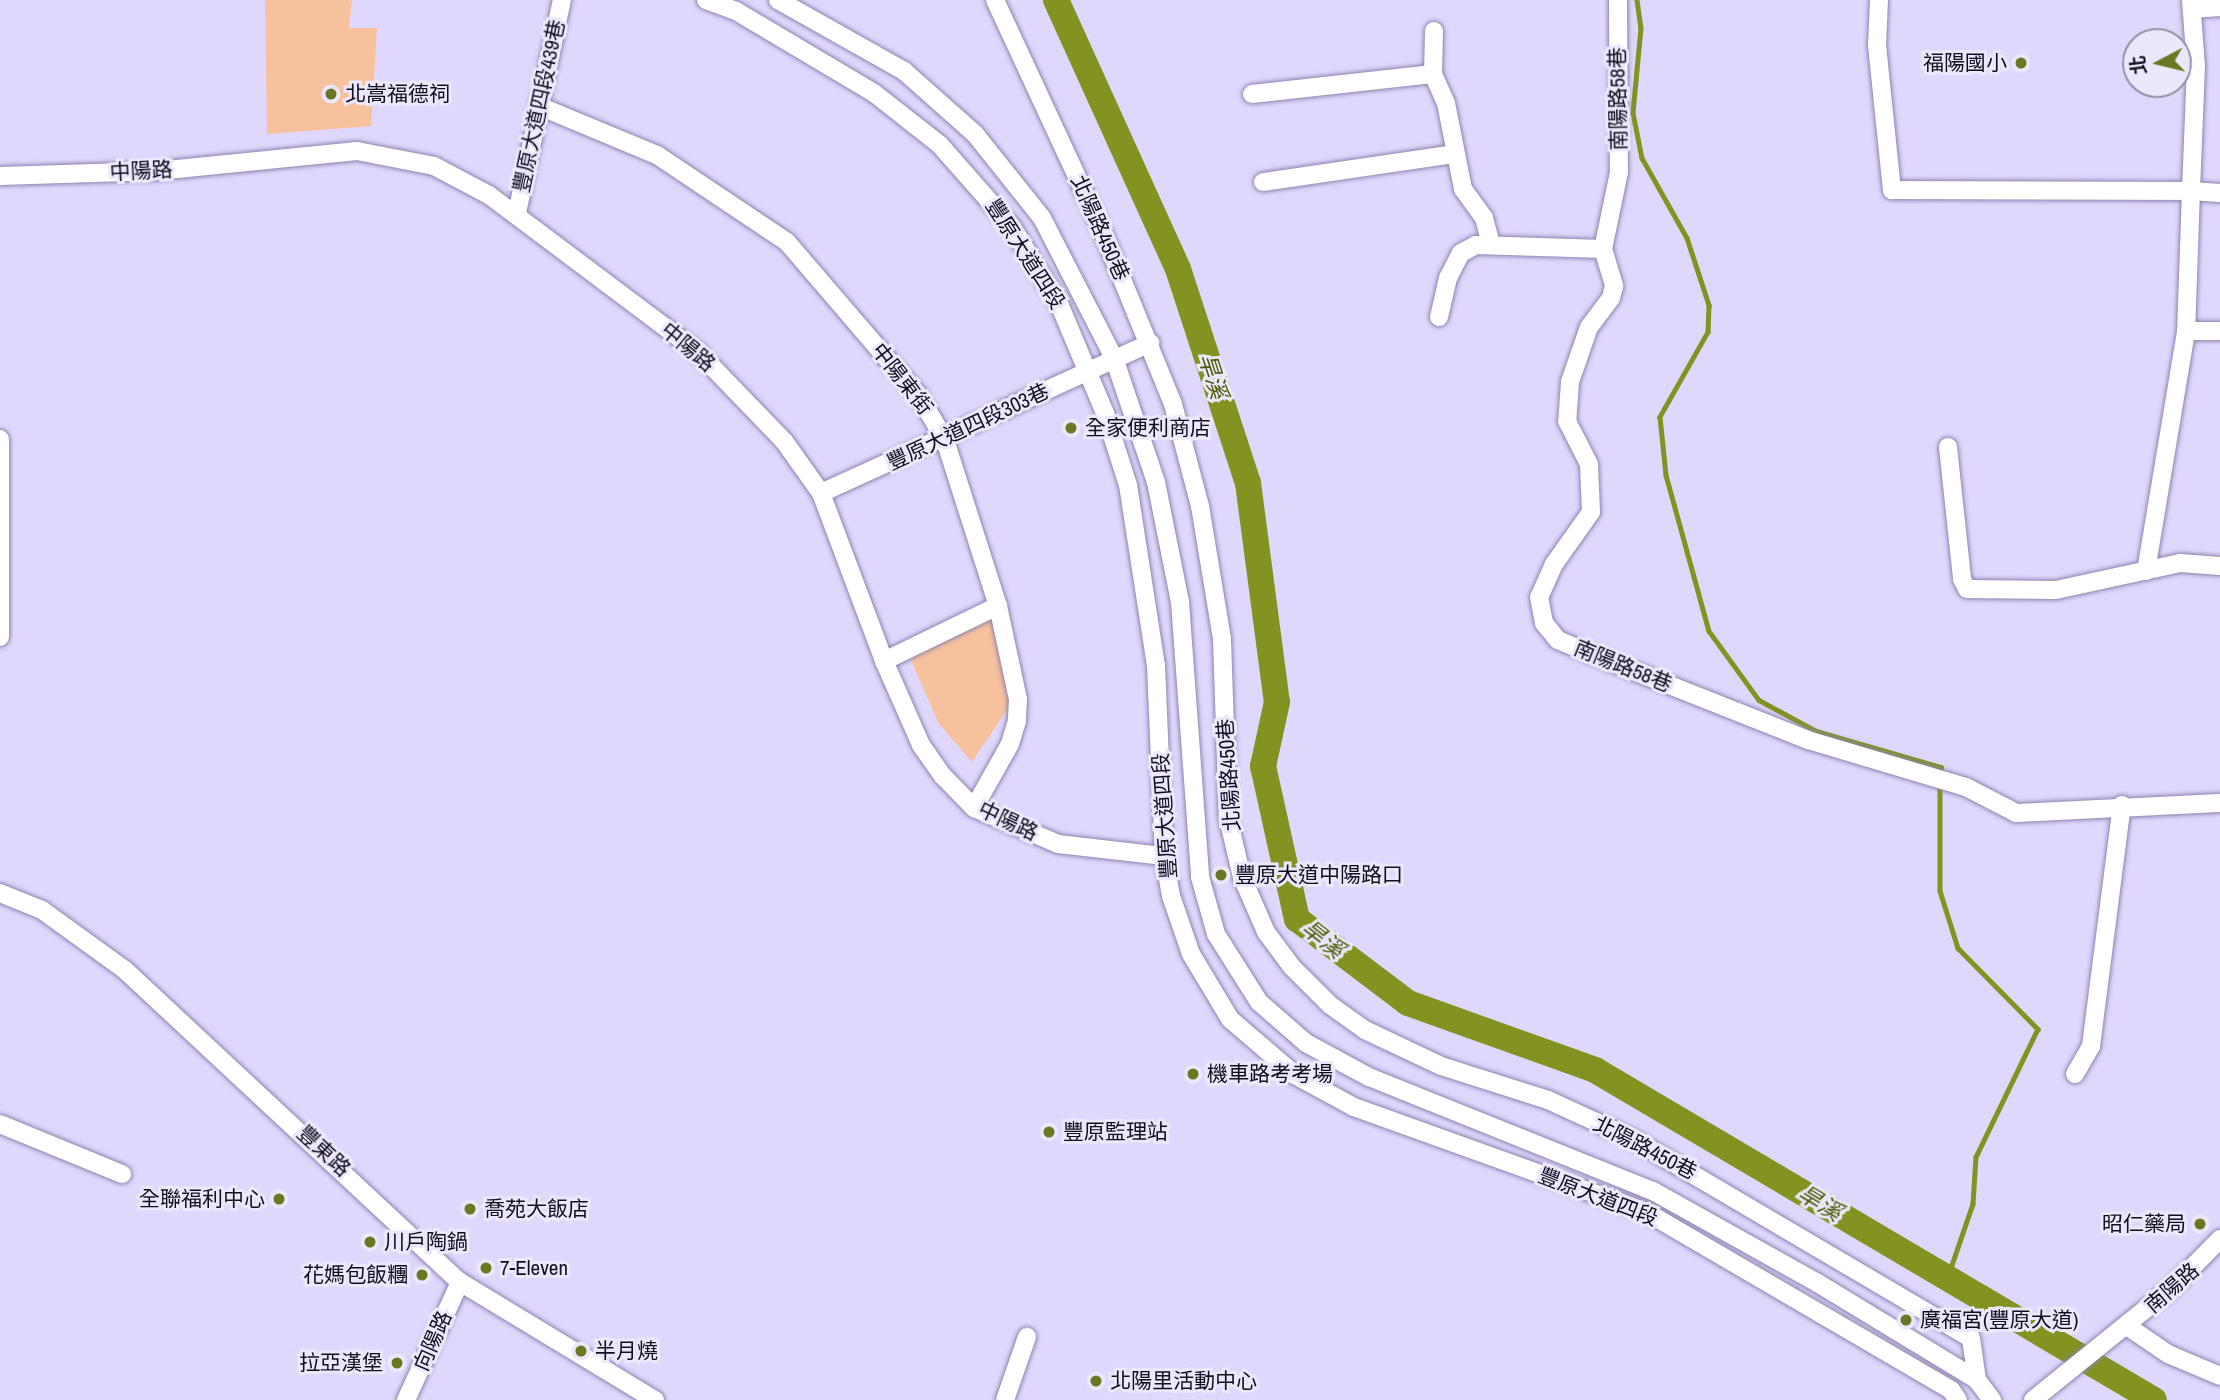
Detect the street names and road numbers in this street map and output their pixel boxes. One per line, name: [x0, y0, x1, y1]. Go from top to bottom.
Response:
street label: 豐原大道四段439巷: [508, 17, 570, 195]
street label: 南陽路58巷: [1605, 47, 1631, 151]
street label: 中陽路: [109, 157, 173, 185]
street label: 北陽路450巷: [1066, 171, 1134, 285]
street label: 豐原大道四段: [980, 194, 1070, 314]
street label: 中陽路: [656, 317, 720, 377]
street label: 中陽東街: [866, 338, 938, 420]
street label: 豐原大道四段303巷: [883, 378, 1053, 476]
street label: 南陽路58巷: [1570, 635, 1676, 697]
street label: 北陽路450巷: [1212, 718, 1246, 832]
street label: 豐原大道四段: [1148, 752, 1182, 880]
street label: 中陽路: [974, 796, 1042, 846]
street label: 北陽路450巷: [1589, 1111, 1701, 1185]
street label: 豐東路: [292, 1120, 356, 1182]
street label: 豐原大道四段: [1535, 1163, 1661, 1231]
street label: 南陽路: [2140, 1258, 2204, 1318]
street label: 向陽路: [409, 1307, 457, 1375]

